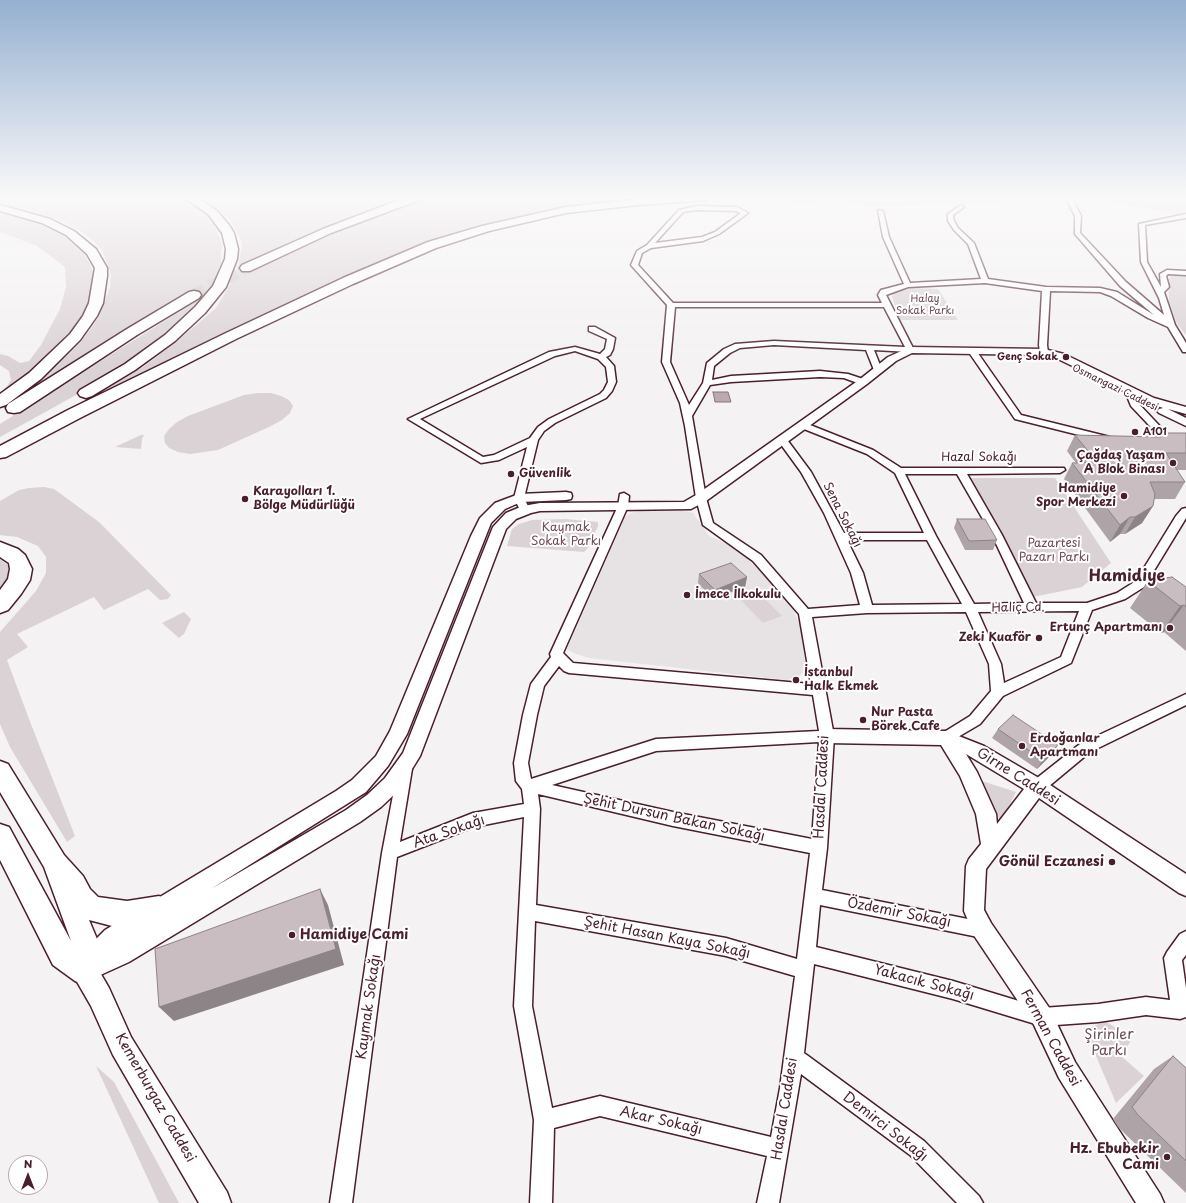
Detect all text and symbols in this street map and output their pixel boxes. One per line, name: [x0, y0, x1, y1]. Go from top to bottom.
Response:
park label: Halay Sokak Parkı: [896, 293, 954, 316]
place label: Genç Sokak: [997, 351, 1058, 363]
marker: Genç Sokak: [1061, 352, 1071, 362]
street label: Osmangazi Caddesi: [1070, 362, 1160, 414]
place label: A101: [1143, 426, 1167, 438]
marker: A101: [1130, 427, 1140, 437]
place label: Çağdaş Yaşam A Blok Binası: [1076, 449, 1165, 477]
street label: Hazal Sokağı: [941, 451, 1017, 465]
marker: Çağdaş Yaşam A Blok Binası: [1168, 458, 1178, 468]
place label: Güvenlik: [519, 467, 572, 481]
marker: Güvenlik: [506, 469, 516, 479]
street label: Sena Sokağı: [819, 480, 865, 550]
place label: Hamidiye Spor Merkezi: [1036, 482, 1116, 510]
place label: Karayolları 1. Bölge Müdürlüğü: [253, 485, 355, 513]
marker: Hamidiye Spor Merkezi: [1119, 491, 1129, 501]
marker: Karayolları 1. Bölge Müdürlüğü: [240, 494, 250, 504]
park label: Kaymak Sokak Parkı: [531, 521, 601, 549]
park label: Pazartesi Pazarı Parkı: [1019, 537, 1089, 565]
district label: Hamidiye: [1089, 567, 1165, 587]
place label: İmece İlkokulu: [695, 588, 781, 602]
marker: İmece İlkokulu: [682, 590, 692, 600]
street label: Haliç Cd.: [991, 600, 1045, 616]
place label: Ertunç Apartmanı: [1050, 621, 1162, 635]
marker: Ertunç Apartmanı: [1165, 623, 1175, 633]
place label: Zeki Kuaför: [959, 631, 1031, 645]
marker: Zeki Kuaför: [1034, 633, 1044, 643]
place label: İstanbul Halk Ekmek: [804, 666, 879, 694]
marker: İstanbul Halk Ekmek: [791, 675, 801, 685]
place label: Nur Pasta Börek Cafe: [871, 706, 940, 734]
marker: Nur Pasta Börek Cafe: [858, 715, 868, 725]
place label: Erdoğanlar Apartmanı: [1030, 732, 1100, 760]
street label: Hasdal Caddesi: [811, 735, 833, 839]
marker: Erdoğanlar Apartmanı: [1017, 741, 1027, 751]
street label: Girne Caddesi: [973, 745, 1063, 809]
street label: Şehit Dursun Bakan Sokağı: [582, 791, 766, 845]
street label: Ata Sokağı: [411, 812, 487, 852]
place label: Gönül Eczanesi: [999, 854, 1104, 870]
marker: Gönül Eczanesi: [1107, 857, 1117, 867]
street label: Özdemir Sokağı: [846, 895, 952, 931]
street label: Şehit Hasan Kaya Sokağı: [582, 914, 752, 962]
place label: Hamidiye Cami: [300, 927, 408, 943]
marker: Hamidiye Cami: [287, 930, 297, 940]
street label: Kaymak Sokağı: [353, 953, 385, 1061]
street label: Yakacık Sokağı: [872, 962, 976, 1004]
street label: Ferman Caddesi: [1016, 987, 1084, 1089]
park label: Şirinler Parkı: [1084, 1027, 1134, 1060]
street label: Kemerburgaz Caddesi: [111, 1030, 199, 1166]
street label: Hasdal Caddesi: [769, 1057, 801, 1161]
street label: Demirci Sokağı: [839, 1089, 931, 1165]
street label: Akar Sokağı: [618, 1103, 704, 1139]
place label: Hz. Ebubekir Cami: [1070, 1141, 1159, 1174]
marker: Hz. Ebubekir Cami: [1162, 1152, 1172, 1162]
north arrow: [8, 1155, 48, 1195]
text: N: [24, 1155, 32, 1172]

